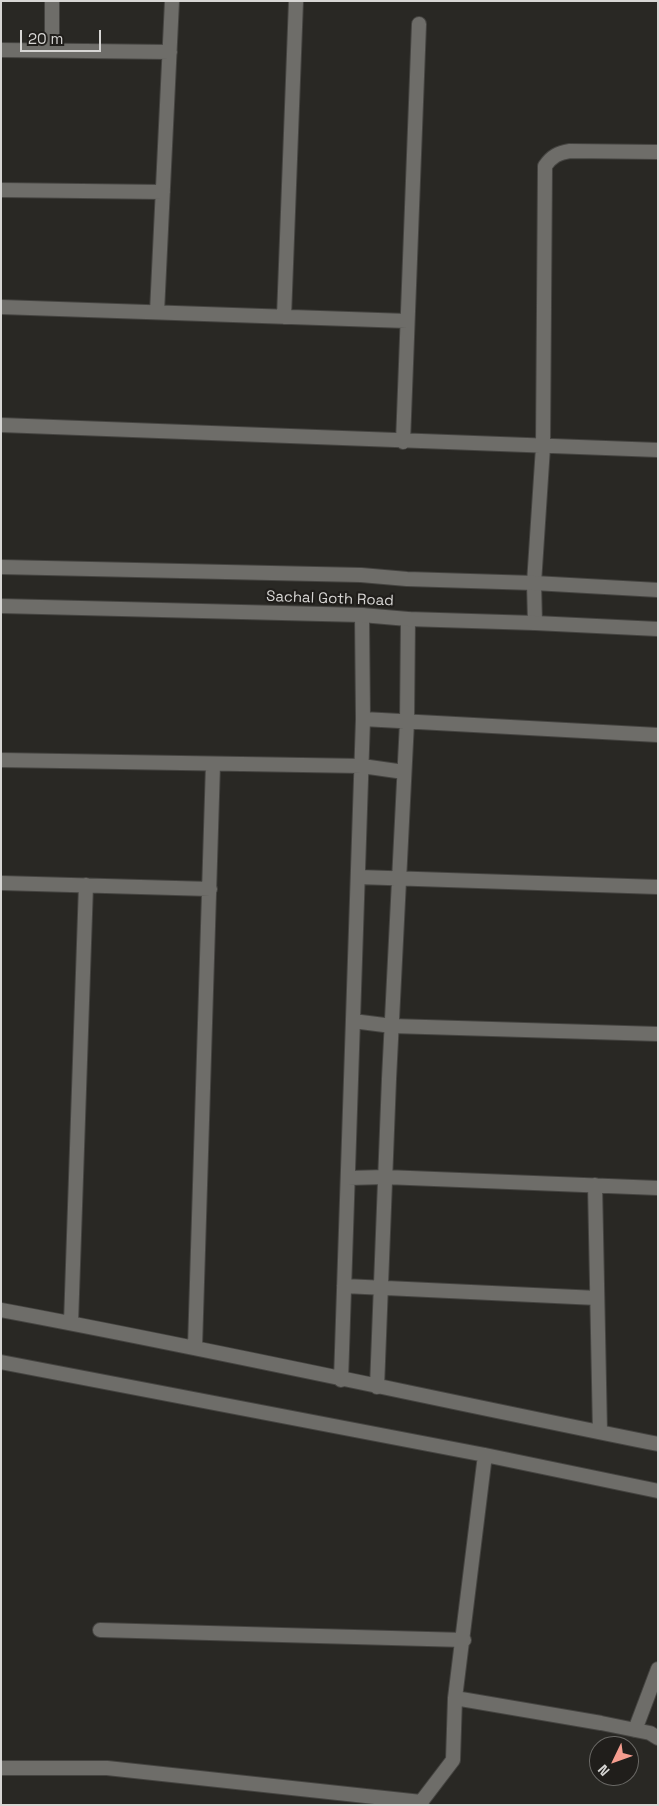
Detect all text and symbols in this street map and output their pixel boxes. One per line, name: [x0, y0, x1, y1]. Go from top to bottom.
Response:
scale bar: [22, 20, 104, 52]
text: 20 m: [28, 29, 63, 48]
street label: Sachal Goth Road: [266, 588, 394, 610]
north arrow: [589, 1736, 639, 1786]
text: N: [594, 1761, 613, 1780]

